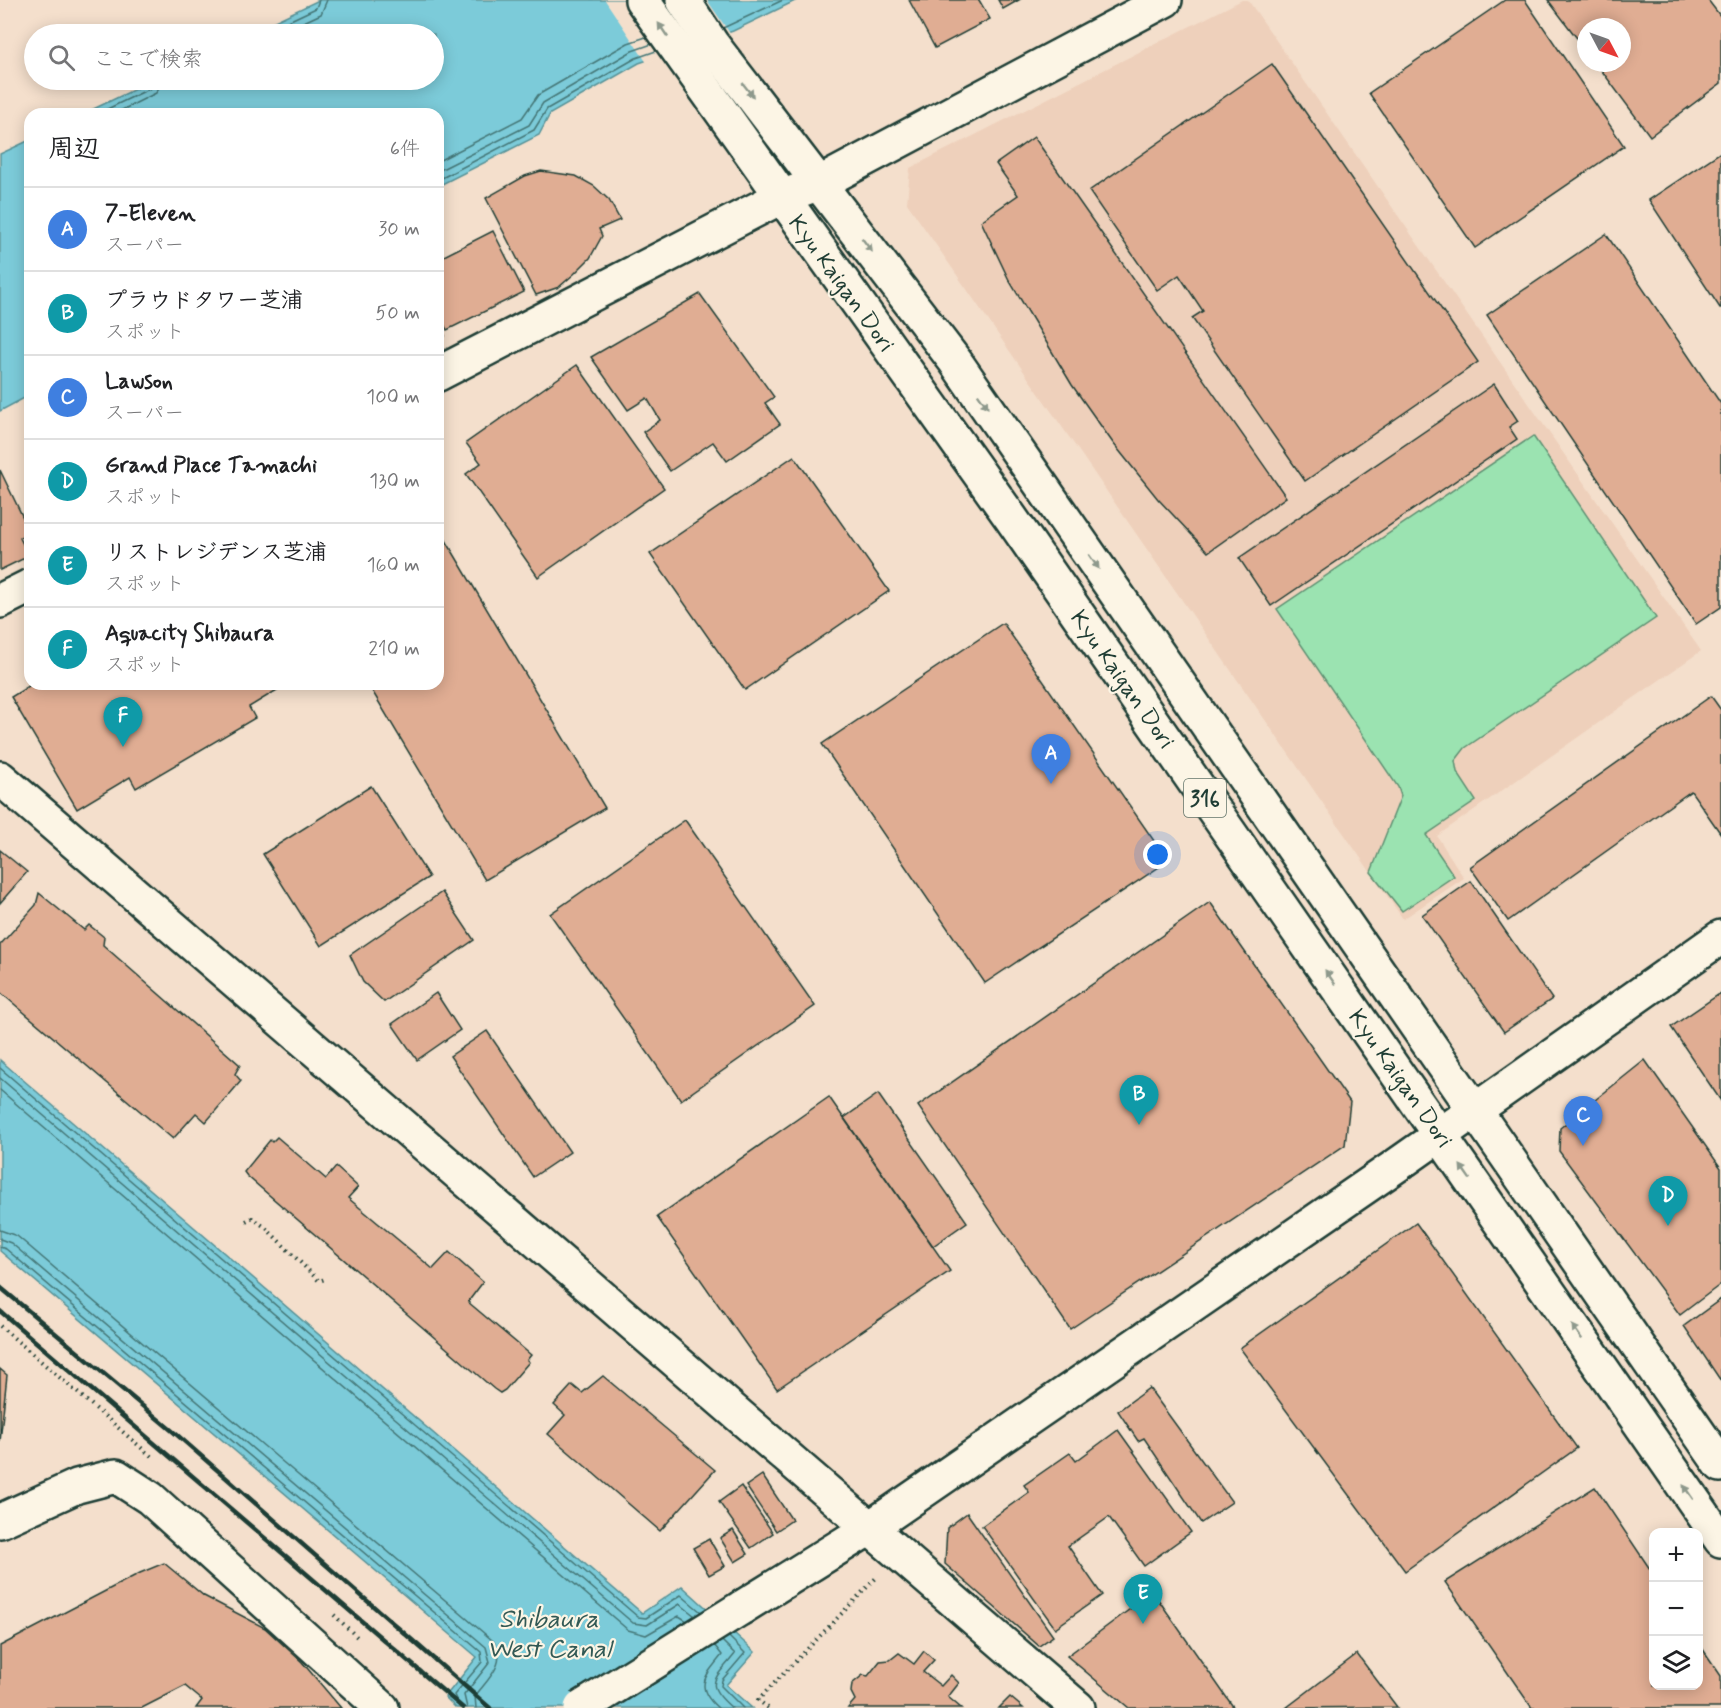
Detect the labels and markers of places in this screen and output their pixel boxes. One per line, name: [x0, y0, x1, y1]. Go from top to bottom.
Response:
pin: F: [104, 698, 142, 747]
pin: A: [1032, 734, 1070, 784]
pin: B: [1120, 1076, 1158, 1125]
pin: C: [1564, 1096, 1602, 1146]
pin: D: [1648, 1176, 1688, 1226]
pin: E: [1124, 1574, 1162, 1624]

